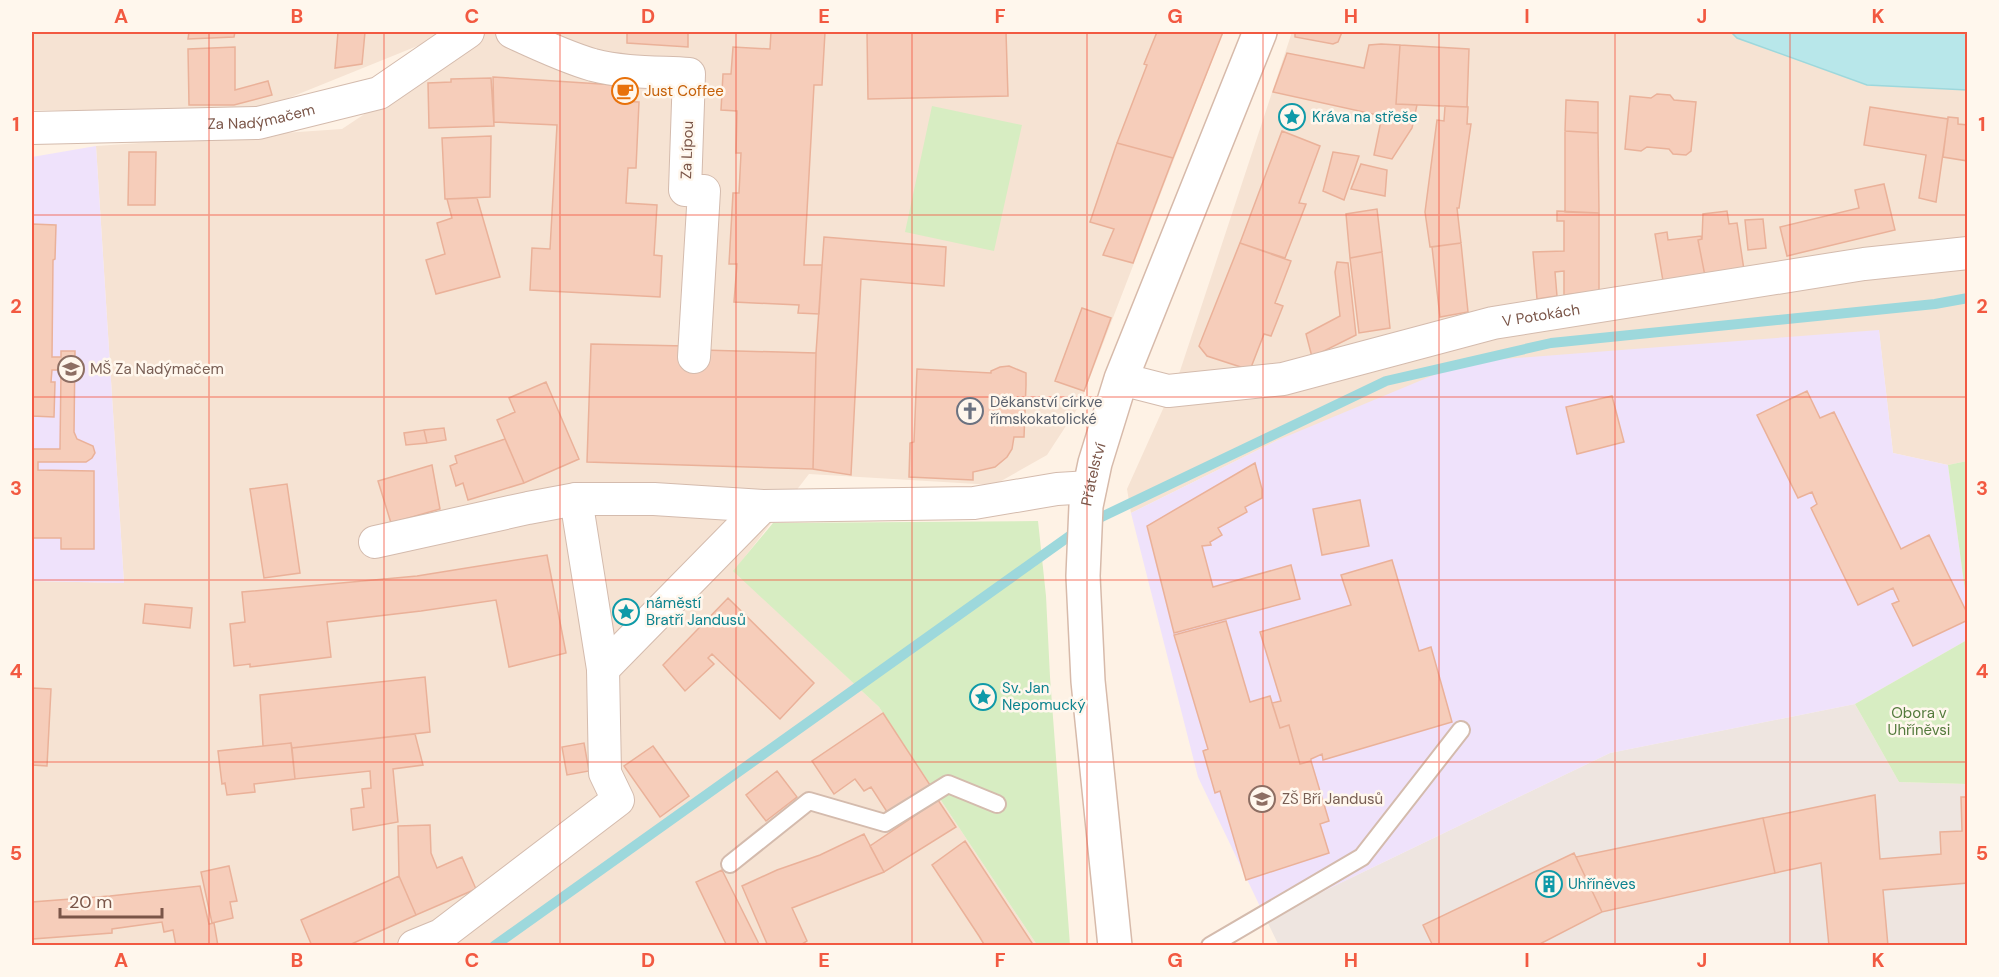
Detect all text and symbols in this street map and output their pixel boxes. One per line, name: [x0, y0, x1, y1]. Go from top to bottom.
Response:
text: A: [114, 3, 128, 29]
text: B: [291, 3, 303, 29]
text: C: [465, 3, 479, 29]
text: D: [641, 3, 655, 29]
text: E: [818, 3, 830, 29]
text: F: [994, 3, 1006, 29]
text: G: [1167, 3, 1183, 29]
text: H: [1344, 3, 1358, 29]
text: I: [1524, 3, 1530, 29]
text: J: [1697, 3, 1707, 29]
text: K: [1871, 3, 1885, 29]
cafe icon: Just Coffee: [610, 76, 640, 106]
place label: Just Coffee: [644, 81, 724, 101]
street label: Za Nadýmačem: [207, 99, 317, 134]
place icon: Kráva na střeše: [1277, 102, 1307, 132]
place label: Kráva na střeše: [1312, 107, 1418, 127]
text: 1: [12, 111, 20, 137]
text: 1: [1978, 111, 1986, 137]
street label: Za Lípou: [676, 120, 698, 180]
text: 2: [10, 293, 22, 319]
text: 2: [1976, 293, 1988, 319]
street label: V Potokách: [1501, 299, 1581, 331]
school or university icon: MŠ Za Nadýmačem: [56, 354, 86, 384]
place label: MŠ Za Nadýmačem: [90, 359, 224, 379]
place label: Děkanství církve římskokatolické: [990, 392, 1103, 429]
church icon: Děkanství církve římskokatolické: [955, 396, 985, 426]
street label: Přátelství: [1076, 440, 1111, 508]
text: 3: [10, 475, 22, 501]
text: 3: [1976, 475, 1988, 501]
place label: náměstí Bratří Jandusů: [646, 593, 746, 630]
place icon: náměstí Bratří Jandusů: [611, 597, 641, 627]
text: 4: [10, 658, 23, 684]
text: 4: [1976, 658, 1989, 684]
place label: Sv. Jan Nepomucký: [1002, 678, 1086, 715]
place icon: Sv. Jan Nepomucký: [968, 682, 998, 712]
park label: Obora v Uhříněvsi: [1888, 703, 1950, 740]
school or university icon: ZŠ Bří Jandusů: [1247, 784, 1277, 814]
place label: ZŠ Bří Jandusů: [1282, 789, 1383, 809]
text: 5: [10, 840, 22, 866]
text: 5: [1976, 840, 1988, 866]
building icon: Uhříněves: [1534, 869, 1564, 899]
place label: Uhříněves: [1568, 874, 1636, 894]
scale bar: [60, 881, 162, 919]
text: 20 m: [69, 890, 112, 914]
text: A: [114, 947, 128, 973]
text: B: [291, 947, 303, 973]
text: C: [465, 947, 479, 973]
text: D: [641, 947, 655, 973]
text: E: [818, 947, 830, 973]
text: F: [994, 947, 1006, 973]
text: G: [1167, 947, 1183, 973]
text: H: [1344, 947, 1358, 973]
text: I: [1524, 947, 1530, 973]
text: J: [1697, 947, 1707, 973]
text: K: [1871, 947, 1885, 973]

